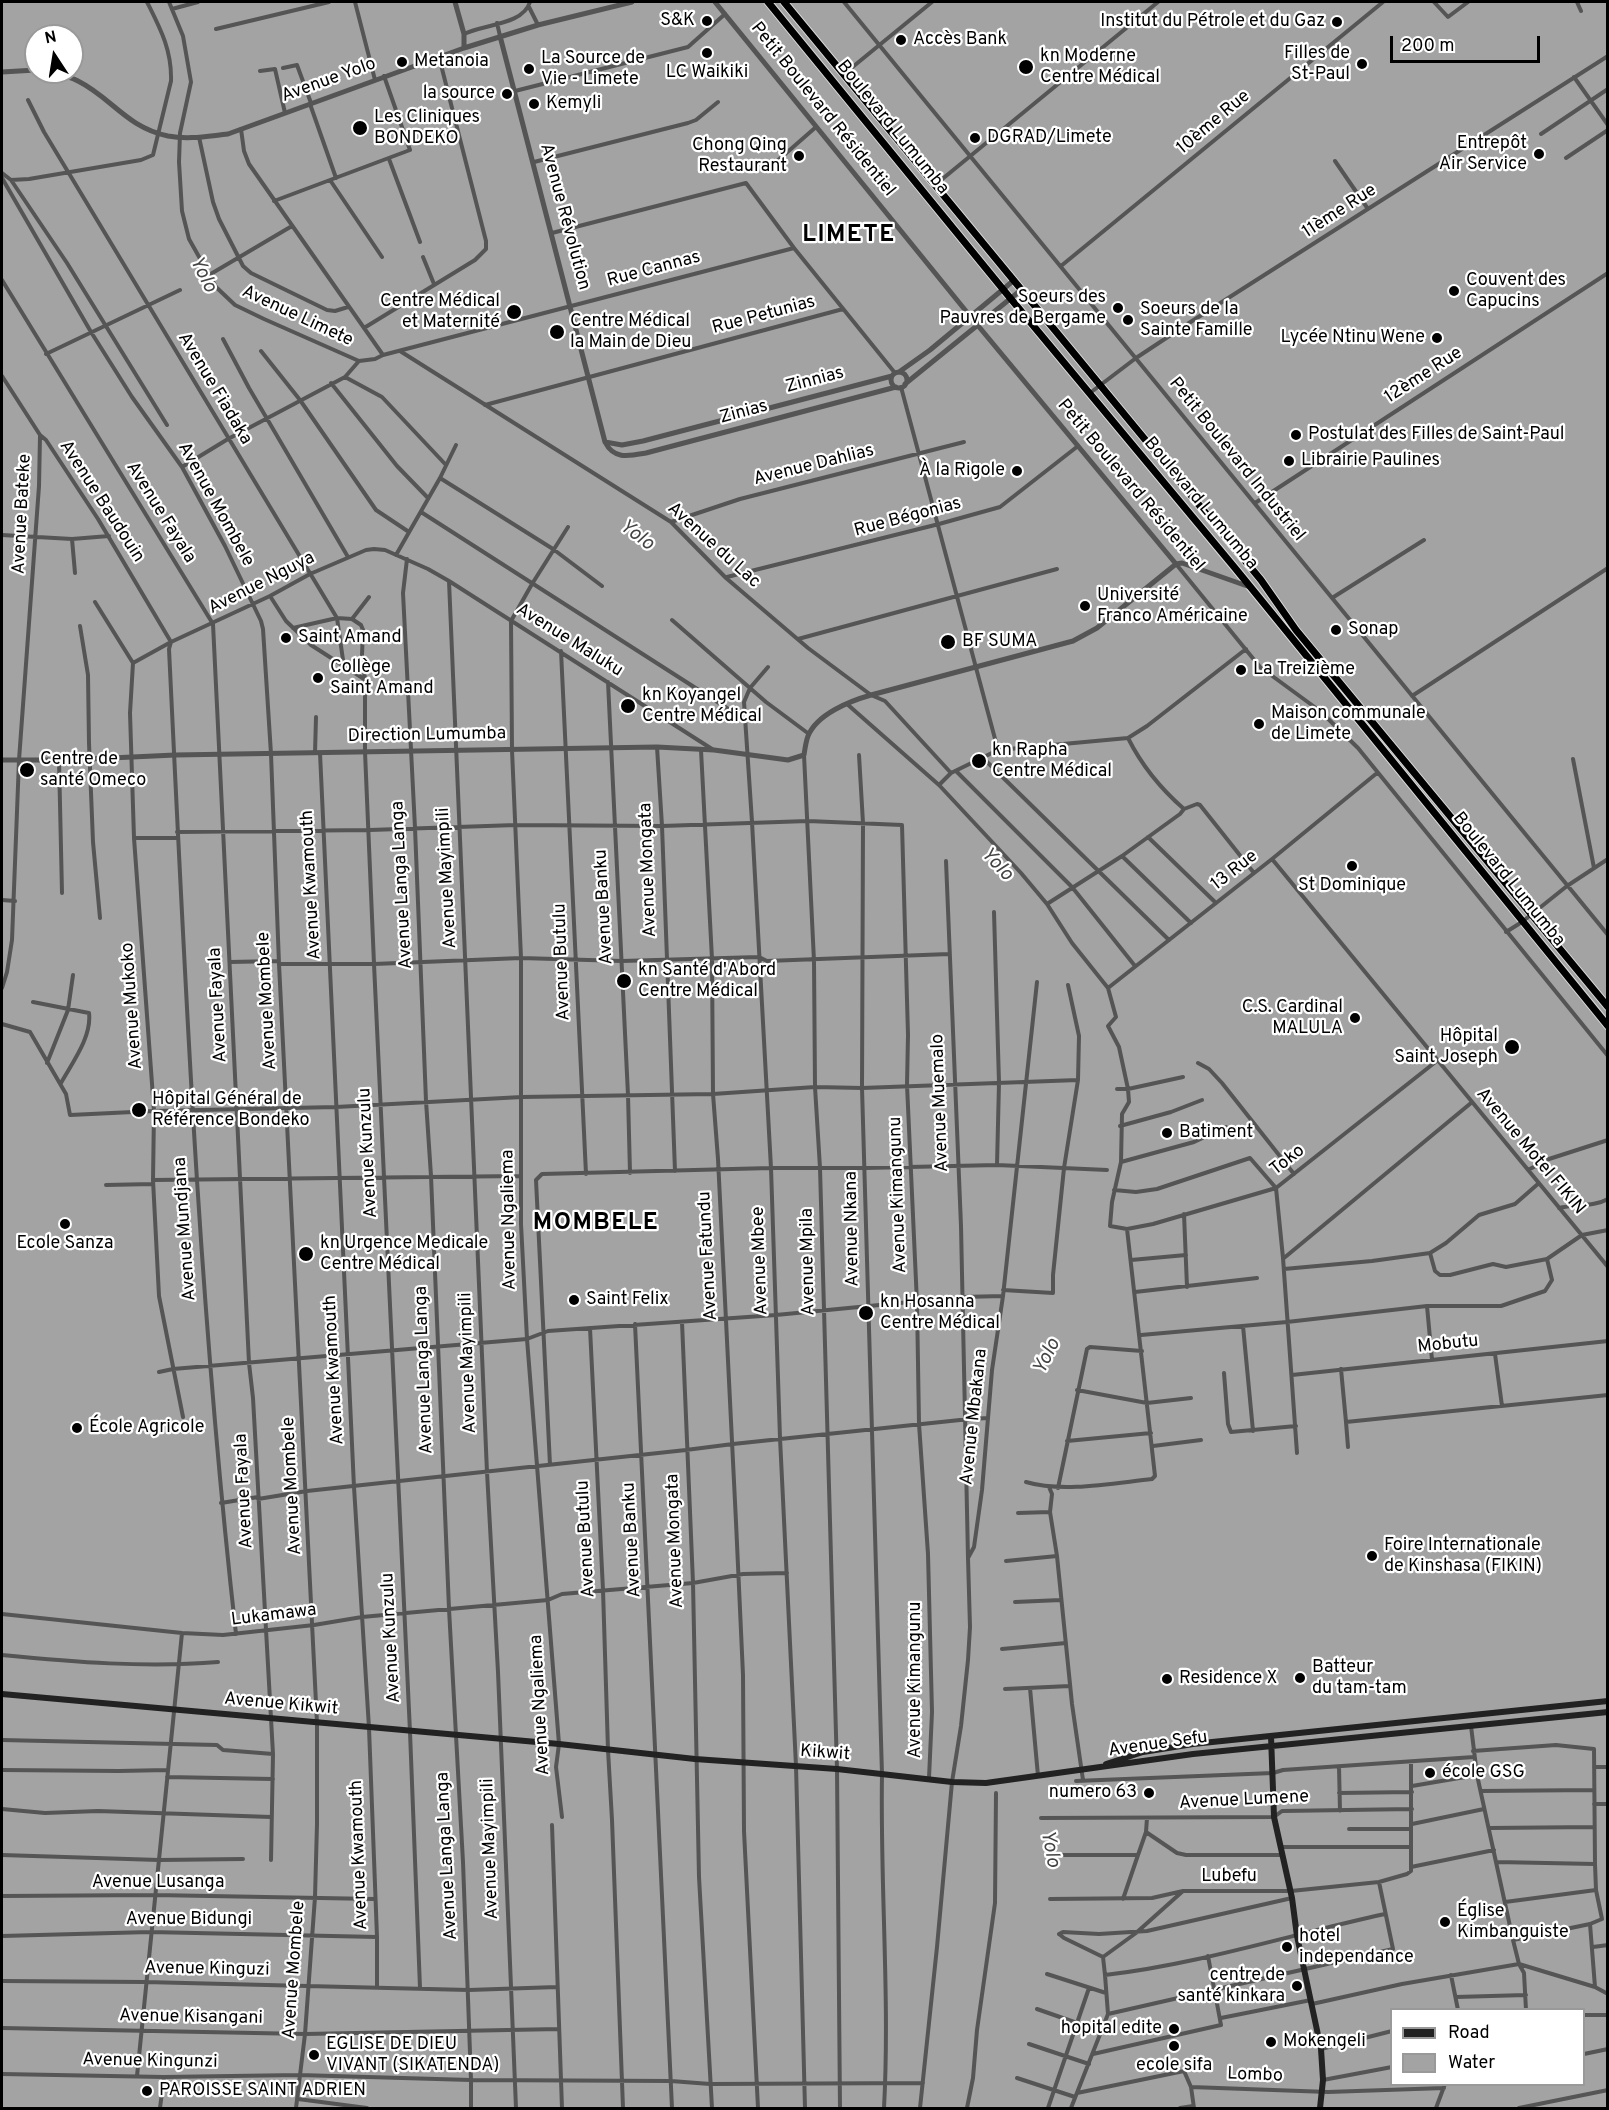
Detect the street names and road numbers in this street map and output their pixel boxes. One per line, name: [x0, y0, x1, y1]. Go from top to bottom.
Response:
street label: Petit Boulevard Résidentiel: [745, 18, 899, 202]
street label: Avenue Yolo: [279, 54, 379, 108]
street label: Boulevard Lumumba: [831, 56, 953, 200]
street label: 10ème Rue: [1173, 86, 1255, 160]
street label: Avenue Révolution: [534, 141, 594, 293]
street label: 11ème Rue: [1299, 180, 1381, 244]
street label: Rue Cannas: [605, 247, 703, 293]
street label: Avenue Limete: [238, 282, 356, 352]
street label: Rue Petunias: [710, 292, 818, 340]
street label: Avenue Fiadaka: [172, 329, 256, 449]
street label: 12ème Rue: [1381, 343, 1467, 409]
street label: Zinnias: [784, 363, 846, 399]
street label: Petit Boulevard Industriel: [1163, 374, 1309, 546]
street label: Zinias: [718, 396, 770, 430]
street label: Petit Boulevard Résidentiel: [1052, 396, 1208, 576]
street label: Boulevard Lumumba: [1138, 433, 1262, 575]
street label: Avenue Baudouin: [54, 437, 148, 567]
street label: Avenue Mombele: [172, 439, 258, 571]
street label: Avenue Dahlias: [752, 441, 876, 491]
street label: Avenue Bateke: [9, 453, 37, 575]
street label: Avenue Fayala: [120, 458, 200, 568]
street label: Rue Bégonias: [852, 493, 964, 543]
street label: Avenue du Lac: [662, 499, 764, 593]
street label: Avenue Nguya: [205, 548, 319, 620]
street label: Avenue Maluku: [512, 599, 626, 683]
street label: Direction Lumumba: [348, 724, 506, 748]
street label: Avenue Langa Langa: [388, 800, 418, 970]
street label: Avenue Mongata: [636, 802, 662, 938]
street label: Avenue Mayimpili: [434, 807, 462, 949]
street label: Boulevard Lumumba: [1447, 808, 1569, 952]
street label: Avenue Kwamouth: [297, 809, 327, 961]
street label: 13 Rue: [1207, 846, 1263, 896]
street label: Avenue Banku: [591, 849, 619, 965]
street label: Avenue Butulu: [550, 903, 576, 1021]
street label: Avenue Mombele: [254, 931, 282, 1071]
street label: Avenue Mukoko: [118, 942, 148, 1070]
street label: Avenue Fayala: [205, 947, 233, 1063]
street label: Avenue Muemalo: [928, 1033, 954, 1173]
street label: Avenue Motel FIKIN: [1471, 1084, 1589, 1220]
street label: Avenue Kunzulu: [355, 1087, 383, 1219]
street label: Avenue Kimangunu: [885, 1116, 913, 1274]
street label: Toko: [1266, 1141, 1310, 1181]
street label: Avenue Ngaliema: [498, 1149, 522, 1291]
street label: Avenue Mundjana: [170, 1156, 202, 1302]
street label: Avenue Nkana: [841, 1171, 865, 1287]
street label: Avenue Fatundu: [695, 1191, 723, 1321]
street label: Avenue Mbee: [748, 1206, 774, 1316]
street label: Avenue Mpila: [797, 1208, 821, 1316]
street label: Avenue Langa Langa: [411, 1285, 439, 1455]
street label: Avenue Mayimpili: [456, 1292, 482, 1434]
street label: Avenue Kwamouth: [320, 1294, 350, 1446]
street label: Mobutu: [1416, 1331, 1480, 1359]
street label: Avenue Mbakana: [957, 1348, 993, 1486]
street label: Avenue Mombele: [279, 1416, 307, 1556]
street label: Avenue Fayala: [231, 1433, 259, 1549]
street label: Avenue Mongata: [663, 1473, 689, 1609]
street label: Avenue Butulu: [573, 1480, 601, 1598]
street label: Avenue Banku: [619, 1482, 647, 1598]
street label: Avenue Kunzulu: [378, 1572, 406, 1704]
street label: Lukamawa: [230, 1600, 318, 1632]
street label: Avenue Kimangunu: [905, 1602, 927, 1758]
street label: Avenue Ngaliema: [527, 1634, 555, 1776]
street label: Avenue Kikwit: [223, 1689, 339, 1721]
street label: Avenue Sefu: [1107, 1727, 1209, 1763]
street label: Kikwit: [799, 1741, 851, 1767]
street label: Avenue Langa Langa: [433, 1771, 463, 1941]
street label: Avenue Mayimpili: [478, 1778, 504, 1920]
street label: Avenue Kwamouth: [347, 1780, 373, 1930]
street label: Avenue Lumene: [1178, 1787, 1310, 1815]
street label: Lubefu: [1201, 1866, 1257, 1888]
street label: Avenue Lusanga: [92, 1872, 224, 1894]
street label: Avenue Mombele: [279, 1900, 311, 2040]
street label: Avenue Bidungi: [126, 1909, 252, 1931]
street label: Avenue Kinguzi: [144, 1958, 270, 1982]
street label: Avenue Kisangani: [119, 2006, 263, 2030]
street label: Avenue Kingunzi: [82, 2050, 218, 2074]
street label: Lombo: [1227, 2064, 1283, 2088]

